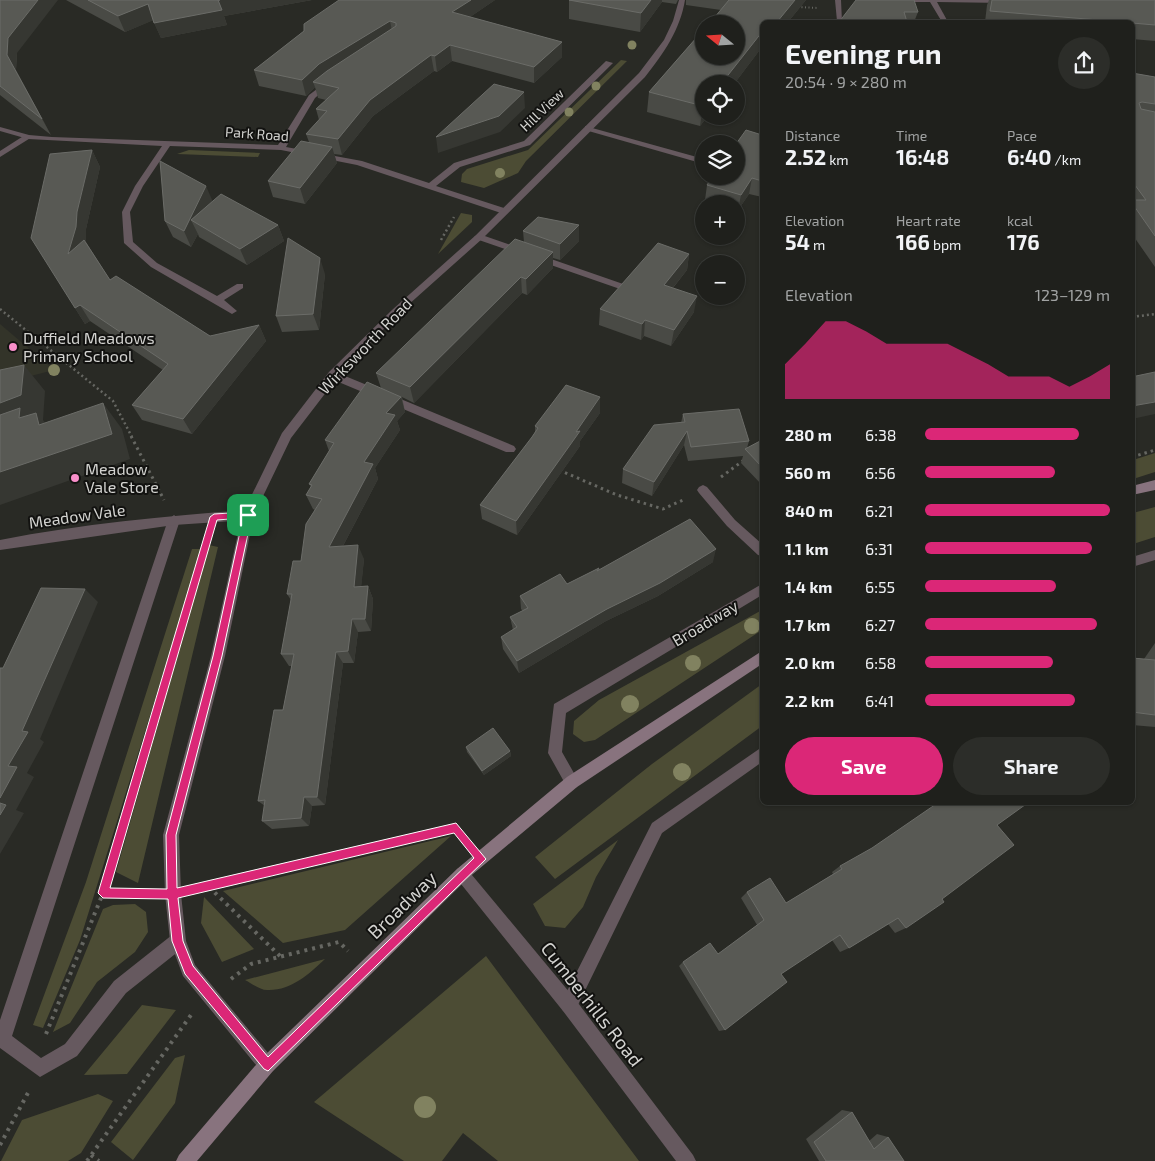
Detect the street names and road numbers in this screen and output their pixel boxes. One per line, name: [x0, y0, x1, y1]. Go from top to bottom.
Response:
street label: Hill View: [516, 84, 568, 135]
street label: Park Road: [225, 123, 289, 144]
street label: Wirksworth Road: [314, 294, 415, 398]
street label: Meadow Vale: [28, 499, 126, 532]
street label: Broadway: [668, 595, 742, 650]
street label: Broadway: [362, 866, 441, 943]
street label: Cumberhills Road: [537, 937, 648, 1071]

